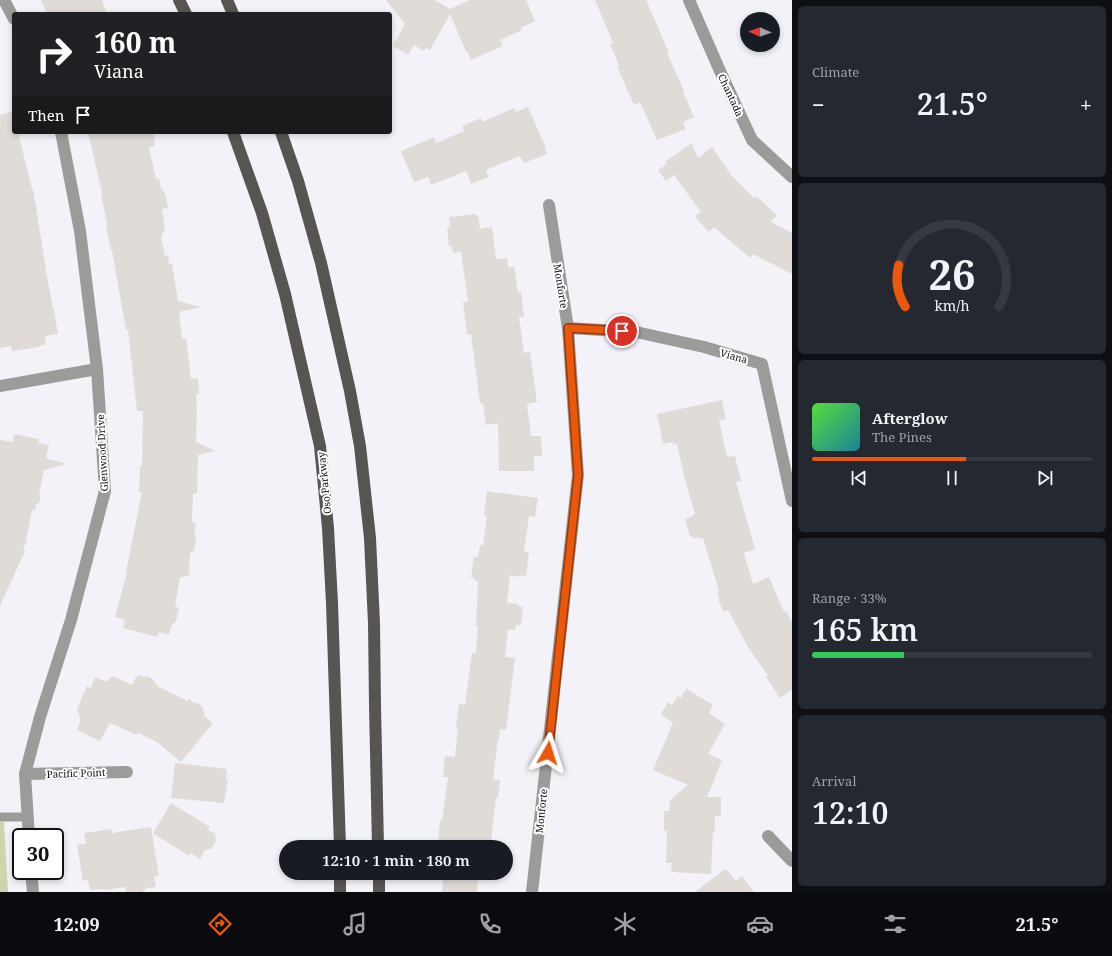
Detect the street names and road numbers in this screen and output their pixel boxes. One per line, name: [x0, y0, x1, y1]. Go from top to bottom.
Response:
street label: Chantada: [715, 71, 747, 119]
street label: Monforte: [551, 263, 571, 309]
street label: Viana: [719, 345, 750, 367]
street label: Glenwood Drive: [93, 414, 111, 492]
street label: Oso Parkway: [314, 451, 334, 515]
street label: Pacific Point: [46, 765, 106, 781]
street label: Monforte: [532, 788, 550, 834]

